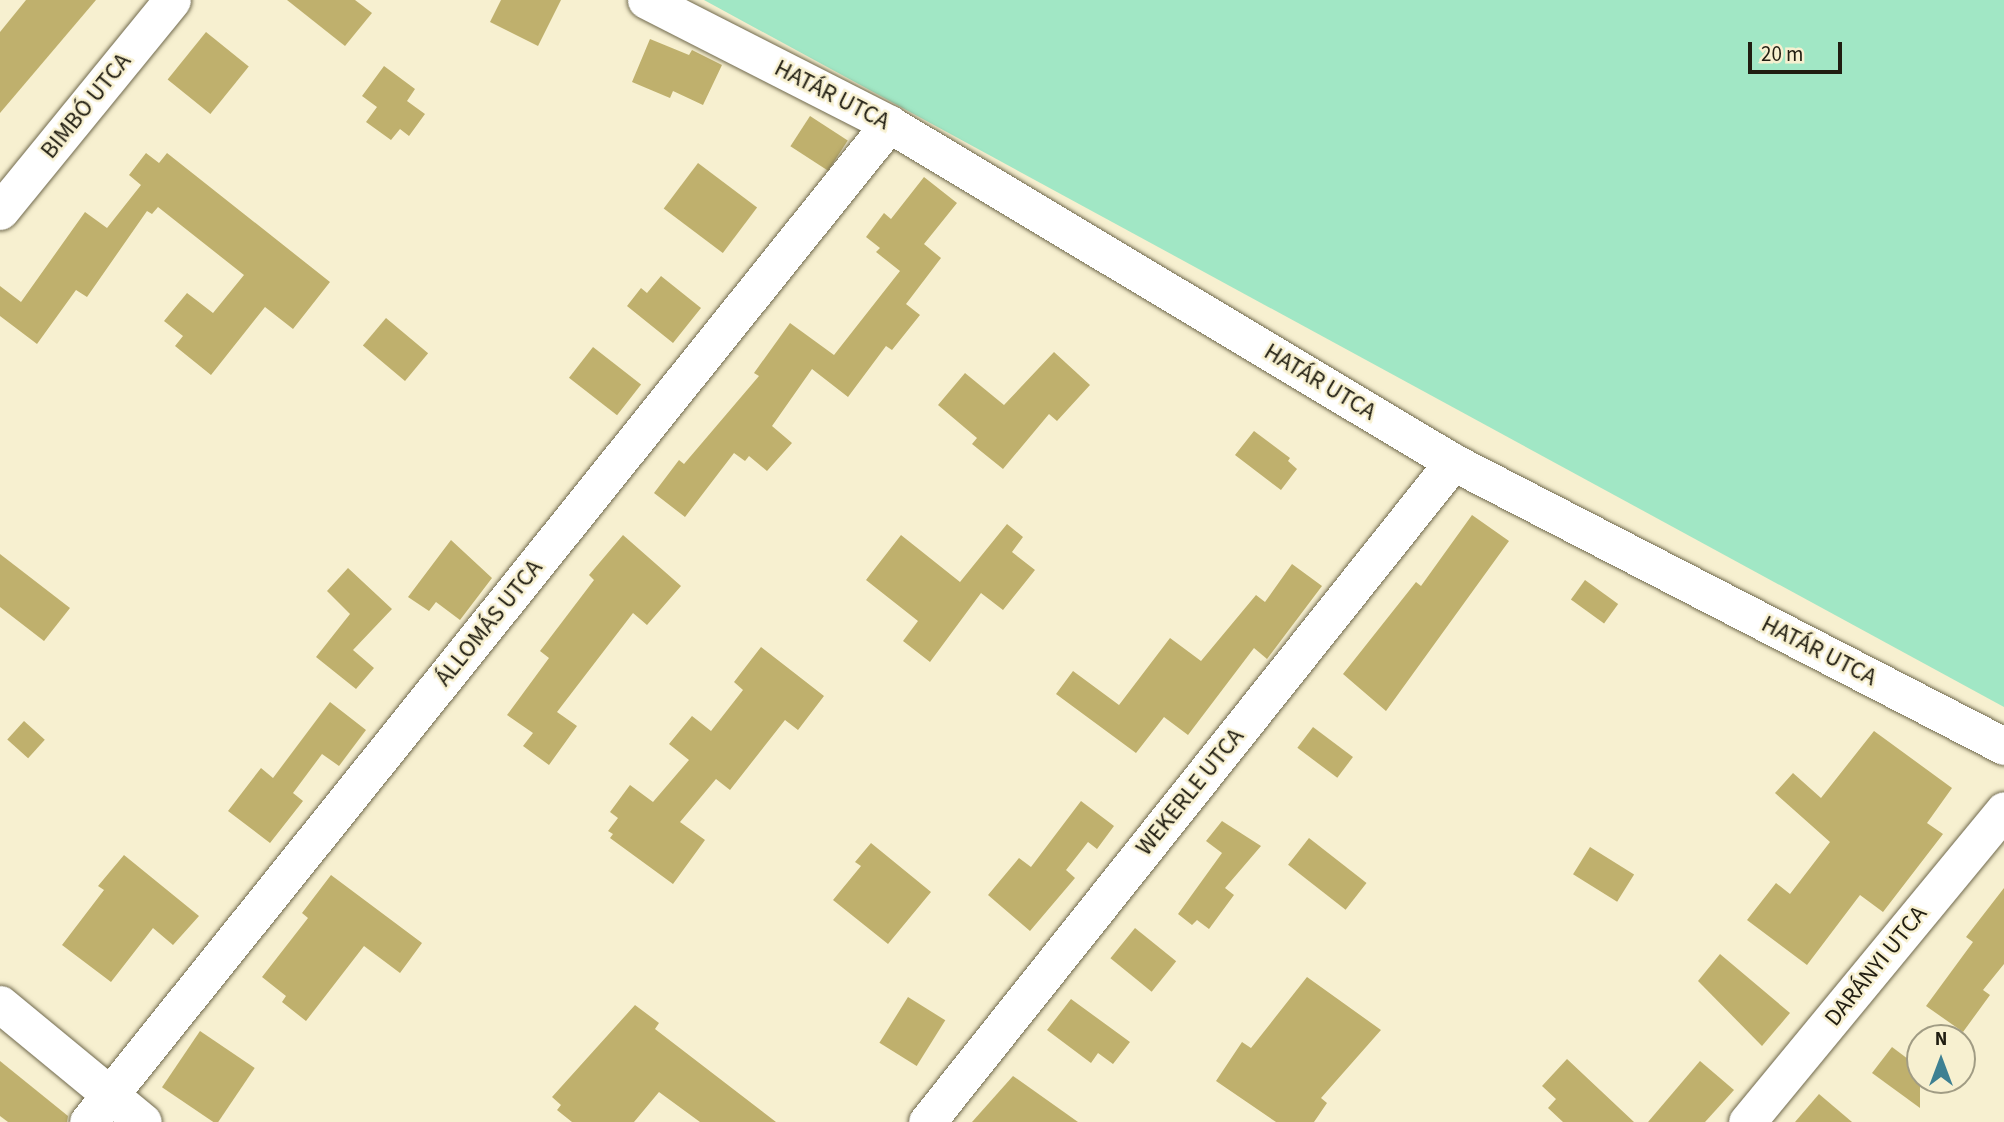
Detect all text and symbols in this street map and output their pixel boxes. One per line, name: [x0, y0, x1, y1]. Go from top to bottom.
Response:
scale bar: [1752, 28, 1846, 72]
text: 20 m: [1761, 39, 1803, 69]
street label: BIMBÓ UTCA: [35, 47, 137, 165]
street label: HATÁR UTCA: [770, 54, 894, 136]
street label: HATÁR UTCA: [1259, 337, 1381, 427]
street label: ÁLLOMÁS UTCA: [429, 554, 549, 692]
street label: HATÁR UTCA: [1757, 610, 1881, 692]
street label: WEKERLE UTCA: [1130, 723, 1250, 861]
street label: DARÁNYI UTCA: [1819, 900, 1933, 1032]
north arrow: [1906, 1024, 1976, 1094]
text: N: [1935, 1026, 1947, 1053]

